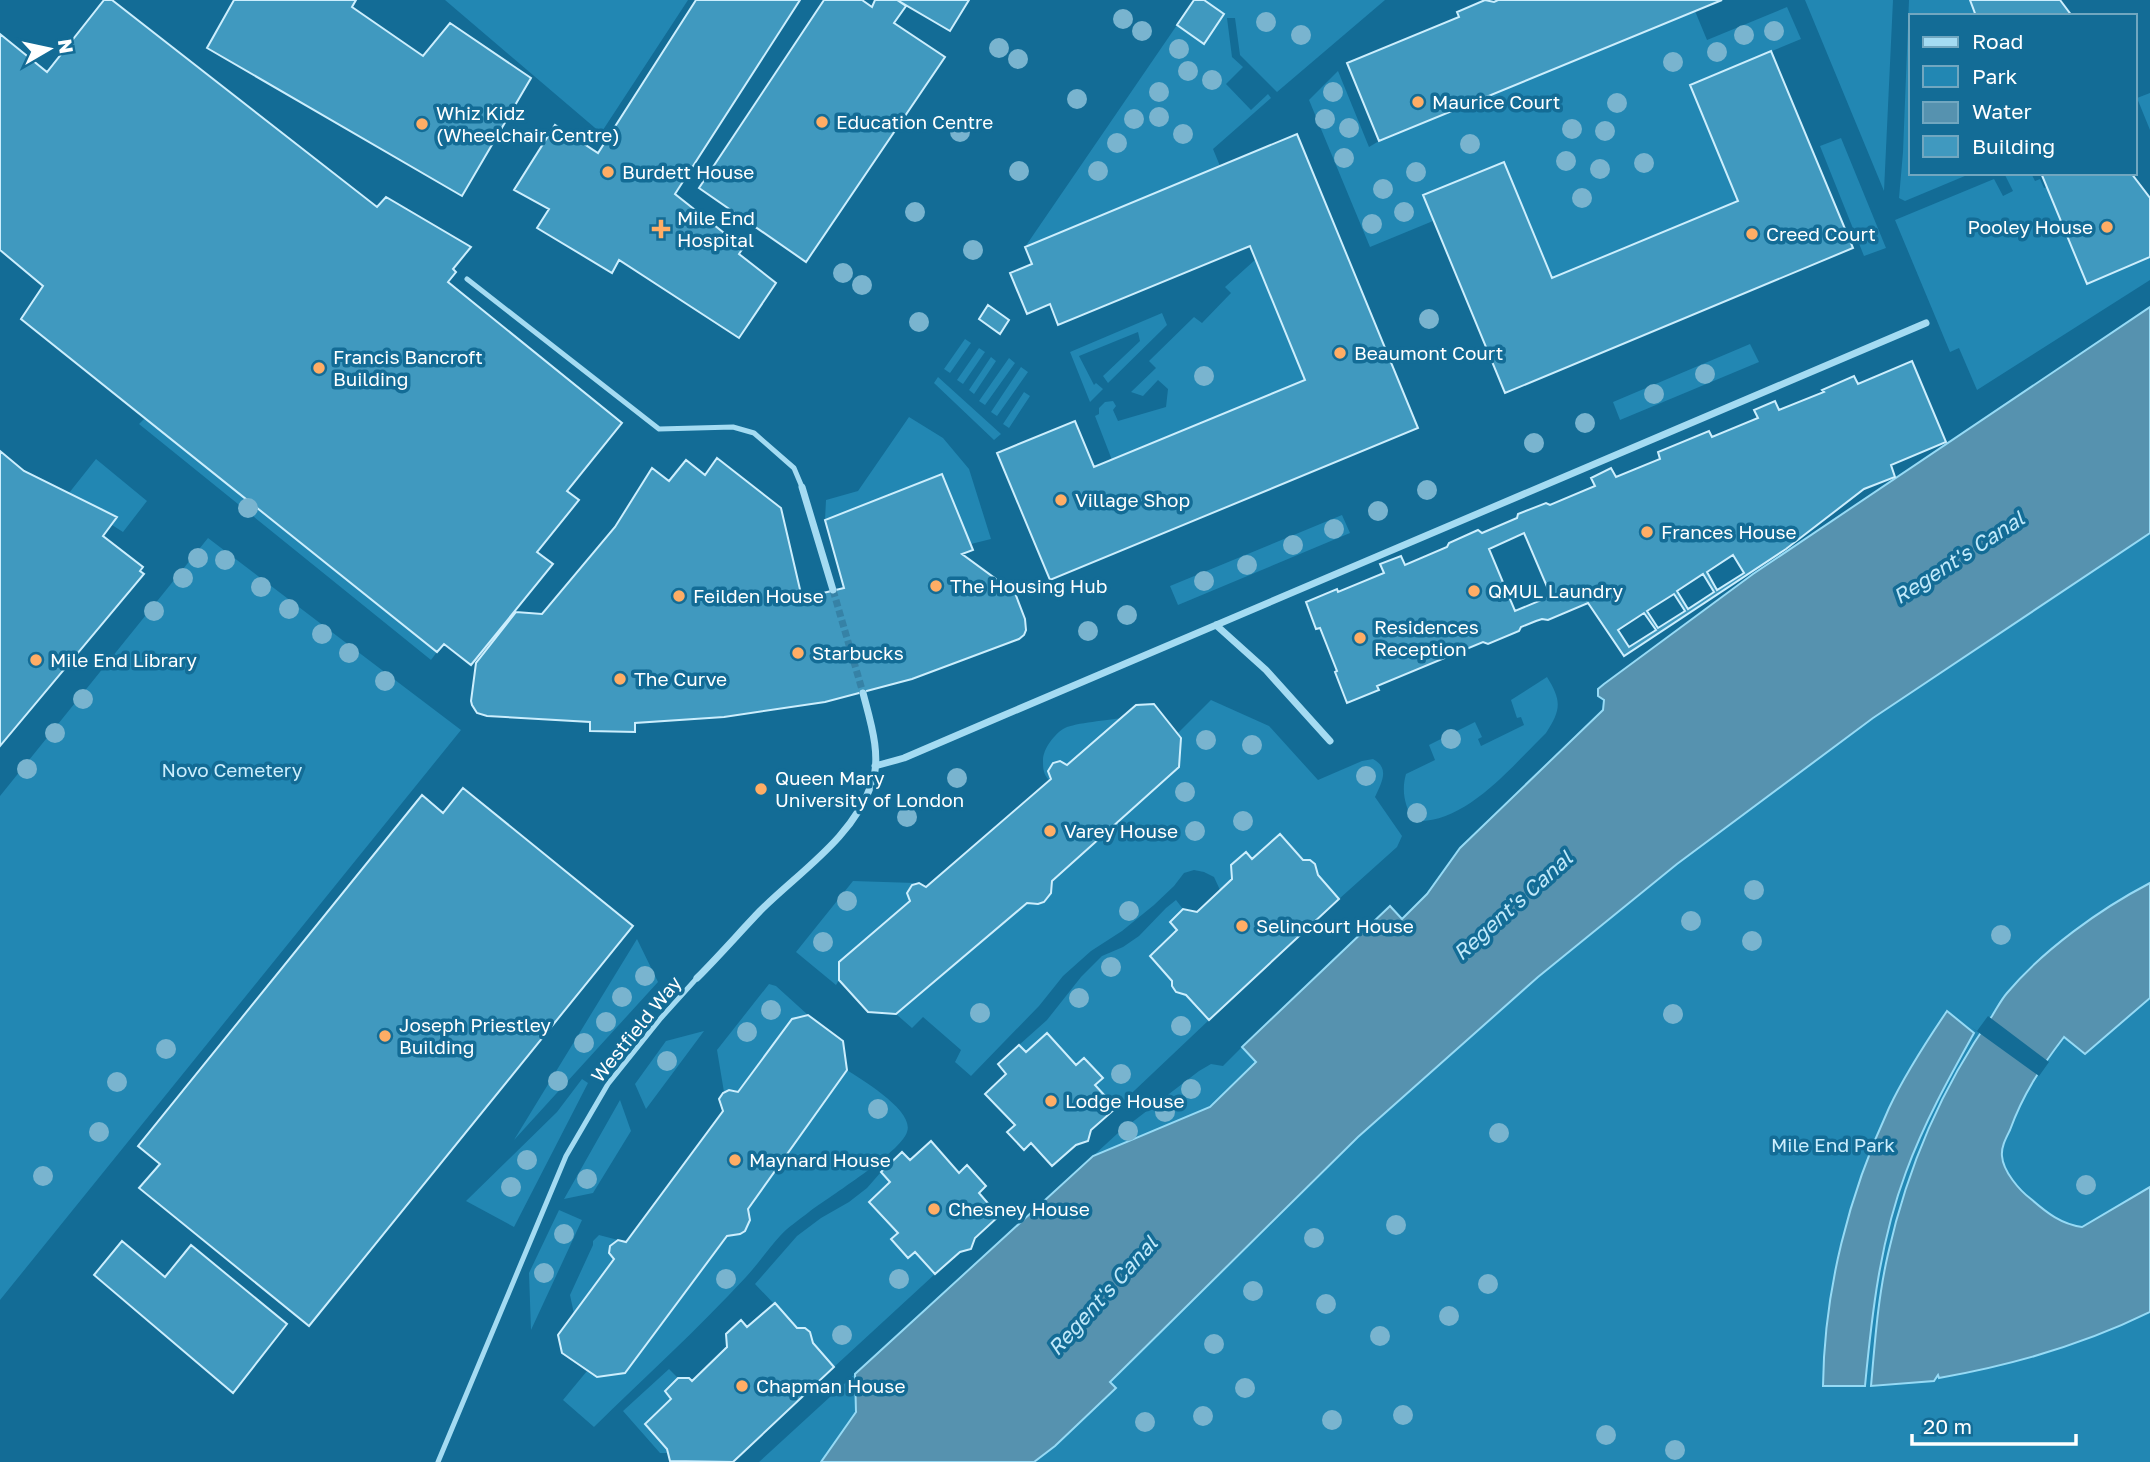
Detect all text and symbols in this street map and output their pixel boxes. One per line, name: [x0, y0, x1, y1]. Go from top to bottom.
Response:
north arrow: [14, 14, 84, 84]
legend: [1909, 14, 2136, 175]
text: Road: [1972, 28, 2023, 54]
text: N: [54, 37, 79, 55]
text: Park: [1972, 63, 2018, 89]
place label: Maurice Court: [1432, 90, 1560, 113]
marker: Maurice Court: [1410, 94, 1426, 110]
text: Water: [1972, 98, 2032, 124]
place label: Whiz Kidz (Wheelchair Centre): [436, 101, 620, 146]
place label: Education Centre: [836, 110, 993, 133]
marker: Education Centre: [814, 114, 830, 130]
marker: Whiz Kidz (Wheelchair Centre): [414, 116, 430, 132]
text: Building: [1972, 133, 2055, 159]
place label: Burdett House: [622, 160, 754, 183]
marker: Burdett House: [600, 164, 616, 180]
place label: Mile End Hospital: [677, 206, 755, 251]
place label: Pooley House: [1968, 215, 2093, 238]
marker: Mile End Hospital: [651, 219, 671, 239]
marker: Pooley House: [2099, 219, 2115, 235]
place label: Creed Court: [1766, 222, 1876, 245]
marker: Creed Court: [1744, 226, 1760, 242]
place label: Beaumont Court: [1354, 341, 1503, 364]
place label: Francis Bancroft Building: [333, 345, 483, 390]
marker: Beaumont Court: [1332, 345, 1348, 361]
marker: Francis Bancroft Building: [311, 360, 327, 376]
place label: Village Shop: [1075, 488, 1190, 511]
marker: Village Shop: [1053, 492, 1069, 508]
water label: Regent's Canal: [1888, 504, 2030, 609]
place label: Frances House: [1661, 520, 1797, 543]
marker: Frances House: [1639, 524, 1655, 540]
place label: The Housing Hub: [950, 574, 1107, 597]
marker: The Housing Hub: [928, 578, 944, 594]
place label: QMUL Laundry: [1488, 579, 1623, 602]
marker: QMUL Laundry: [1466, 583, 1482, 599]
place label: Feilden House: [693, 584, 824, 607]
marker: Feilden House: [671, 588, 687, 604]
place label: Residences Reception: [1374, 615, 1479, 660]
marker: Residences Reception: [1352, 630, 1368, 646]
place label: Starbucks: [812, 641, 904, 664]
marker: Starbucks: [790, 645, 806, 661]
place label: Mile End Library: [50, 648, 197, 671]
marker: Mile End Library: [28, 652, 44, 668]
place label: The Curve: [634, 667, 727, 690]
marker: The Curve: [612, 671, 628, 687]
park label: Novo Cemetery: [162, 758, 303, 781]
place label: Queen Mary University of London: [775, 766, 964, 811]
marker: Queen Mary University of London: [753, 781, 769, 797]
place label: Varey House: [1064, 819, 1178, 842]
marker: Varey House: [1042, 823, 1058, 839]
water label: Regent's Canal: [1447, 844, 1578, 966]
place label: Selincourt House: [1256, 914, 1414, 937]
marker: Selincourt House: [1234, 918, 1250, 934]
street label: Westfield Way: [586, 971, 686, 1086]
place label: Joseph Priestley Building: [399, 1013, 551, 1058]
marker: Joseph Priestley Building: [377, 1028, 393, 1044]
place label: Lodge House: [1065, 1089, 1185, 1112]
marker: Lodge House: [1043, 1093, 1059, 1109]
park label: Mile End Park: [1771, 1133, 1895, 1156]
place label: Maynard House: [749, 1148, 891, 1171]
marker: Maynard House: [727, 1152, 743, 1168]
place label: Chesney House: [948, 1197, 1090, 1220]
marker: Chesney House: [926, 1201, 942, 1217]
water label: Regent's Canal: [1042, 1229, 1163, 1360]
place label: Chapman House: [756, 1374, 905, 1397]
marker: Chapman House: [734, 1378, 750, 1394]
scale bar: [1912, 1402, 2076, 1446]
text: 20 m: [1923, 1413, 1972, 1439]

